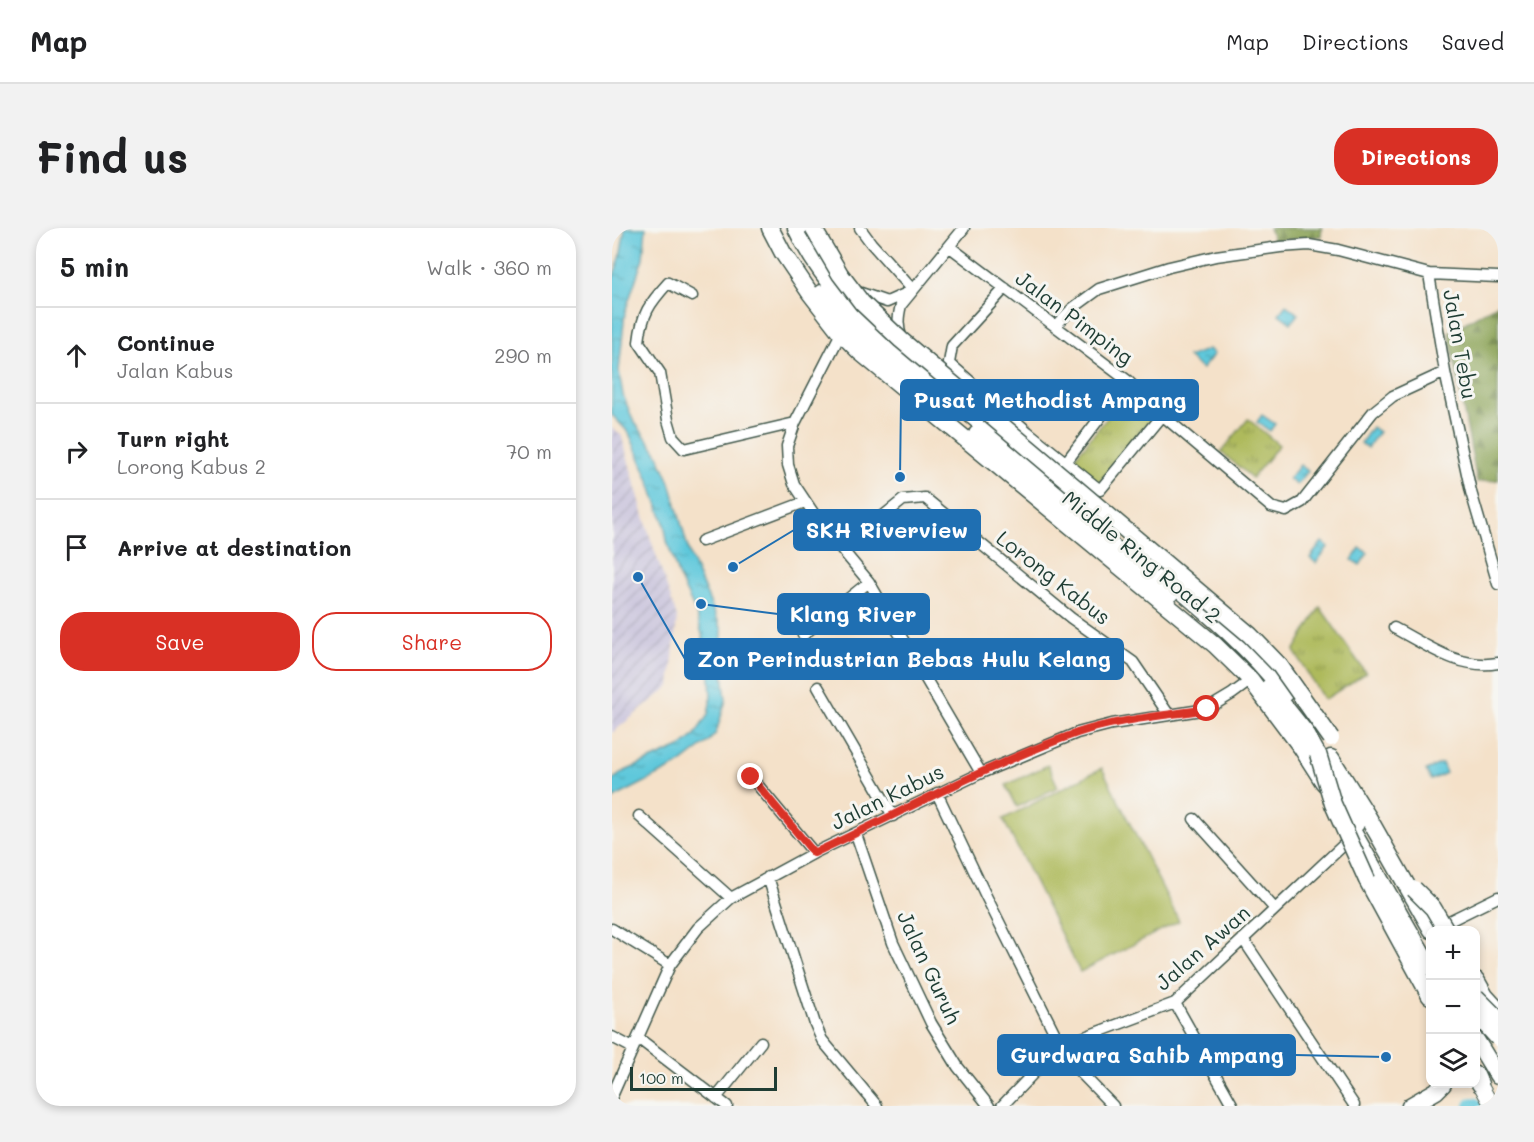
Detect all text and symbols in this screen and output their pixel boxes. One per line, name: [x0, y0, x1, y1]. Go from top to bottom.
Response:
text: Map: [30, 23, 87, 59]
text: Map: [1226, 28, 1269, 55]
text: Directions: [1302, 28, 1409, 55]
text: Saved: [1442, 28, 1504, 55]
button: Directions: [1334, 128, 1498, 185]
text: Find us: [36, 129, 188, 184]
text: 5 min: [60, 250, 129, 284]
text: Walk · 360 m: [426, 254, 552, 280]
street label: Jalan Pimping: [1011, 264, 1139, 370]
street label: Jalan Tebu: [1438, 287, 1484, 401]
text: Continue: [117, 328, 215, 357]
icon: ahead: [60, 339, 93, 372]
text: 290 m: [494, 342, 552, 368]
text: Jalan Kabus: [117, 357, 233, 383]
callout: Pusat Methodist Ampang: [901, 380, 1198, 420]
text: Pusat Methodist Ampang: [914, 385, 1186, 414]
text: Turn right: [117, 424, 229, 453]
icon: right: [60, 435, 93, 468]
text: 70 m: [506, 438, 552, 464]
text: Lorong Kabus 2: [117, 453, 266, 479]
street label: Middle Ring Road 2: [1057, 484, 1227, 628]
callout: SKH Riverview: [794, 510, 980, 550]
text: SKH Riverview: [806, 515, 968, 544]
street label: Lorong Kabus: [991, 524, 1117, 630]
icon: arrive: [60, 531, 93, 564]
text: Arrive at destination: [117, 533, 352, 562]
callout: Klang River: [778, 594, 929, 634]
text: Klang River: [790, 599, 916, 628]
button: Save: [60, 612, 300, 671]
button: Share: [312, 612, 552, 671]
callout: Zon Perindustrian Bebas Hulu Kelang: [685, 639, 1123, 679]
text: Zon Perindustrian Bebas Hulu Kelang: [697, 644, 1111, 673]
route start: [1193, 695, 1219, 721]
street label: Jalan Kabus: [826, 757, 948, 835]
route end: [737, 763, 763, 789]
street label: Jalan Awan: [1149, 898, 1255, 996]
street label: Jalan Guruh: [892, 906, 968, 1028]
map controls: [1426, 926, 1480, 1088]
button: +: [1426, 926, 1480, 980]
button: −: [1426, 980, 1480, 1034]
button: layers: [1426, 1034, 1480, 1088]
callout: Gurdwara Sahib Ampang: [998, 1035, 1295, 1075]
text: Gurdwara Sahib Ampang: [1010, 1040, 1284, 1069]
scale bar: [630, 1064, 777, 1092]
text: 100 m: [639, 1067, 684, 1088]

